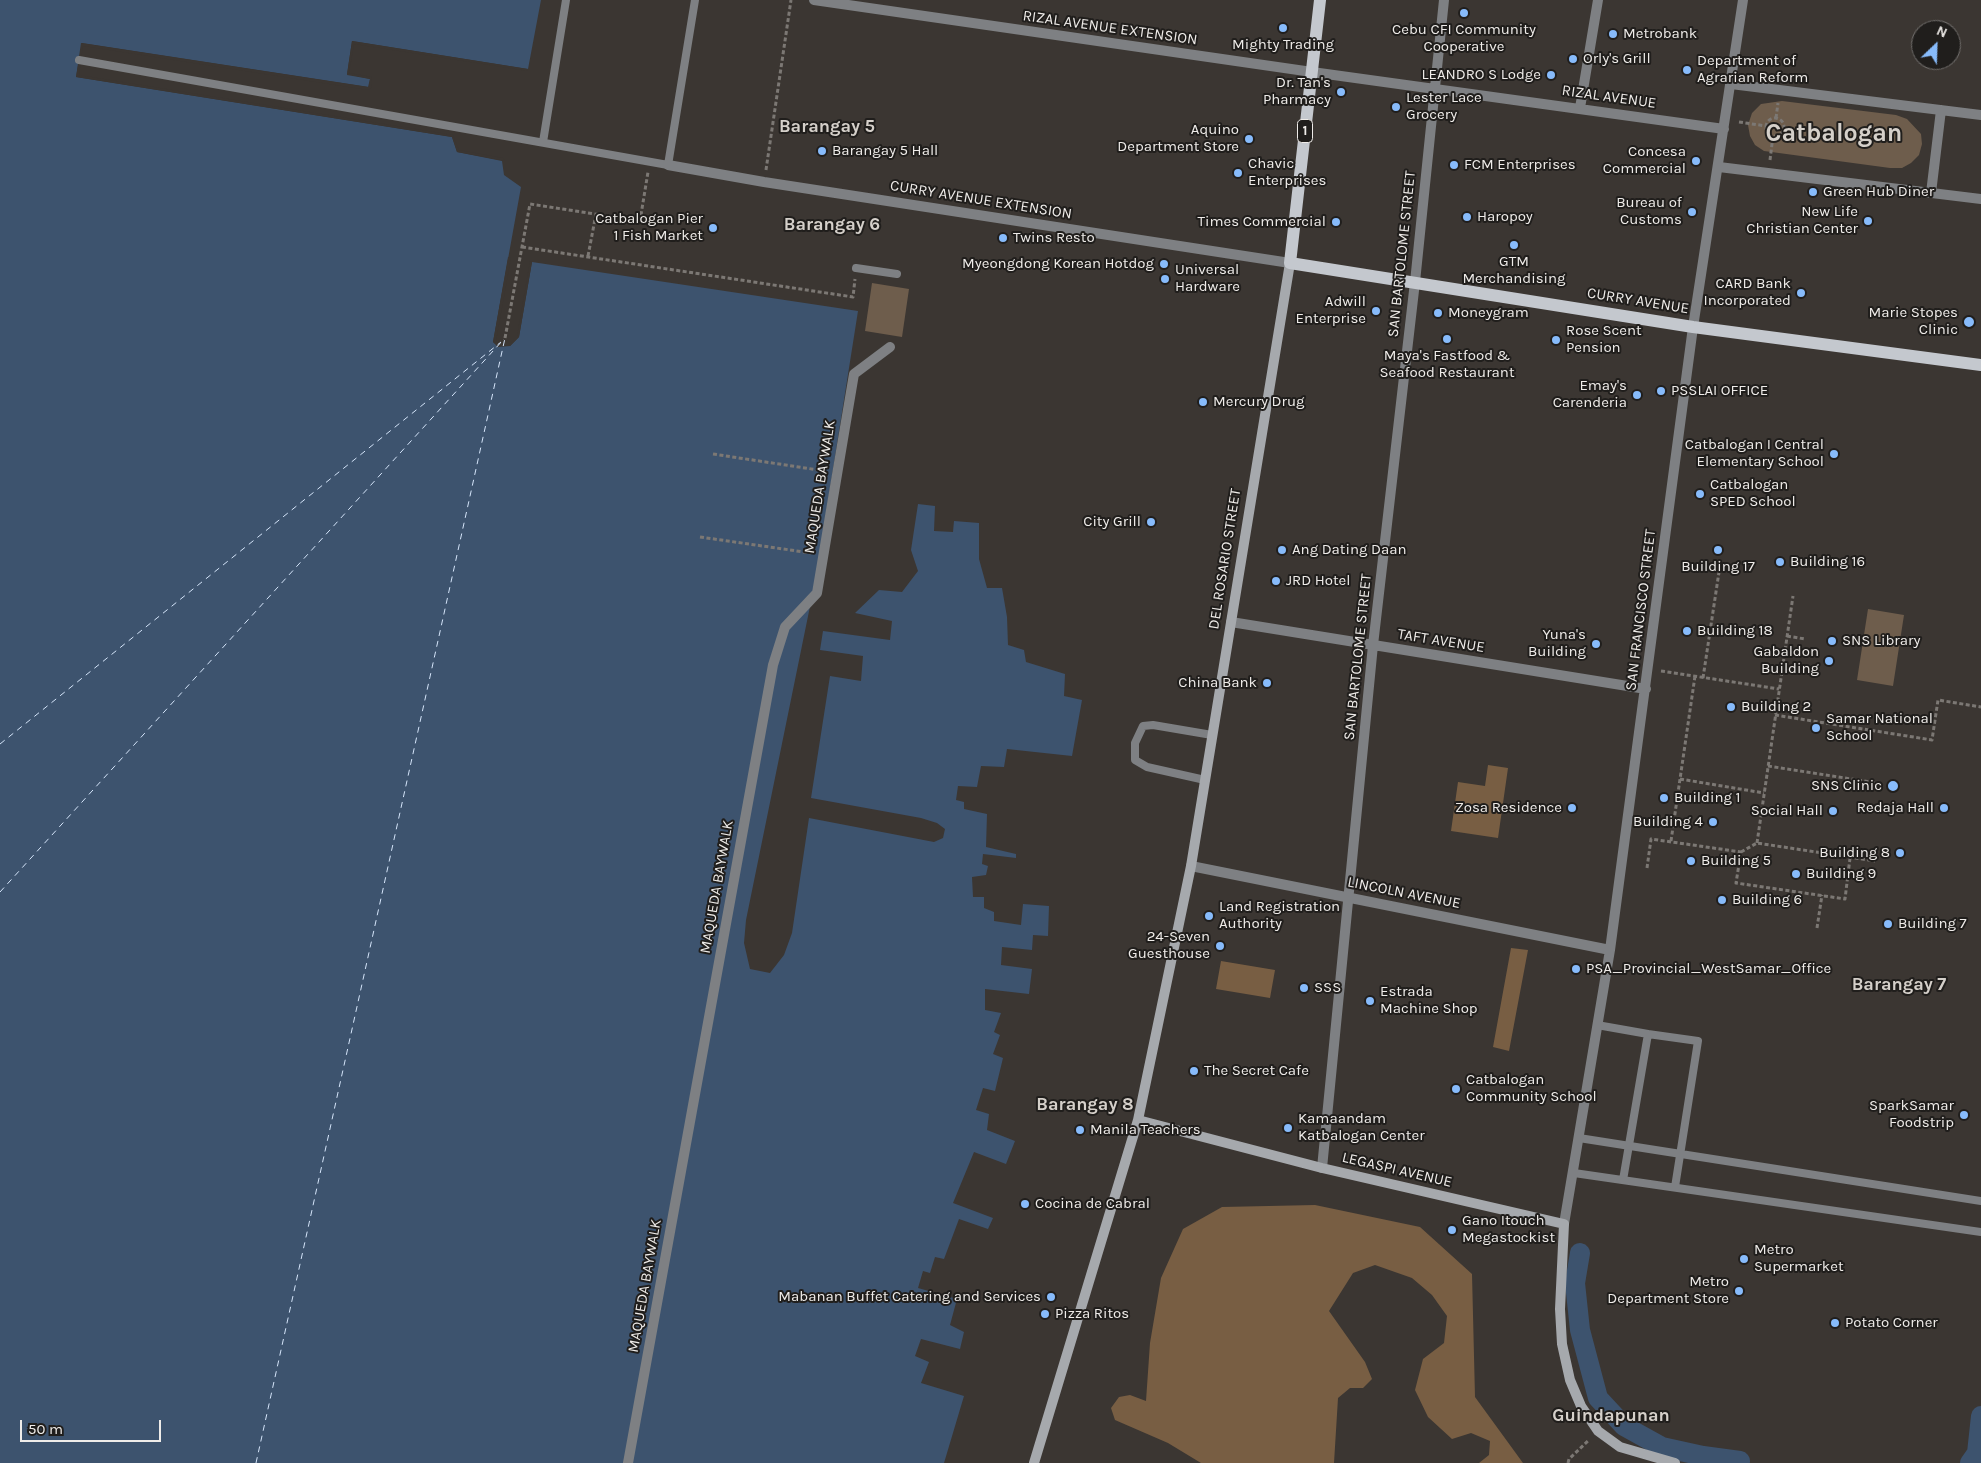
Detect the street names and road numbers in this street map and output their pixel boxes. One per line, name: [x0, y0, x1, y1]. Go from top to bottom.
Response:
street label: RIZAL AVENUE EXTENSION: [1022, 7, 1198, 49]
street label: RIZAL AVENUE: [1561, 81, 1657, 113]
road number: 1: [1298, 120, 1312, 142]
street label: SAN BARTOLOME STREET: [1384, 170, 1420, 338]
street label: CURRY AVENUE EXTENSION: [889, 177, 1073, 223]
street label: CURRY AVENUE: [1586, 284, 1690, 318]
street label: MAQUEDA BAYWALK: [801, 419, 839, 555]
street label: DEL ROSARIO STREET: [1205, 487, 1245, 631]
street label: SAN FRANCISCO STREET: [1622, 528, 1660, 692]
street label: SAN BARTOLOME STREET: [1340, 573, 1376, 741]
street label: TAFT AVENUE: [1396, 625, 1486, 657]
street label: MAQUEDA BAYWALK: [696, 819, 738, 955]
street label: LINCOLN AVENUE: [1346, 873, 1462, 913]
street label: LEGASPI AVENUE: [1340, 1149, 1454, 1191]
street label: MAQUEDA BAYWALK: [624, 1218, 666, 1354]

